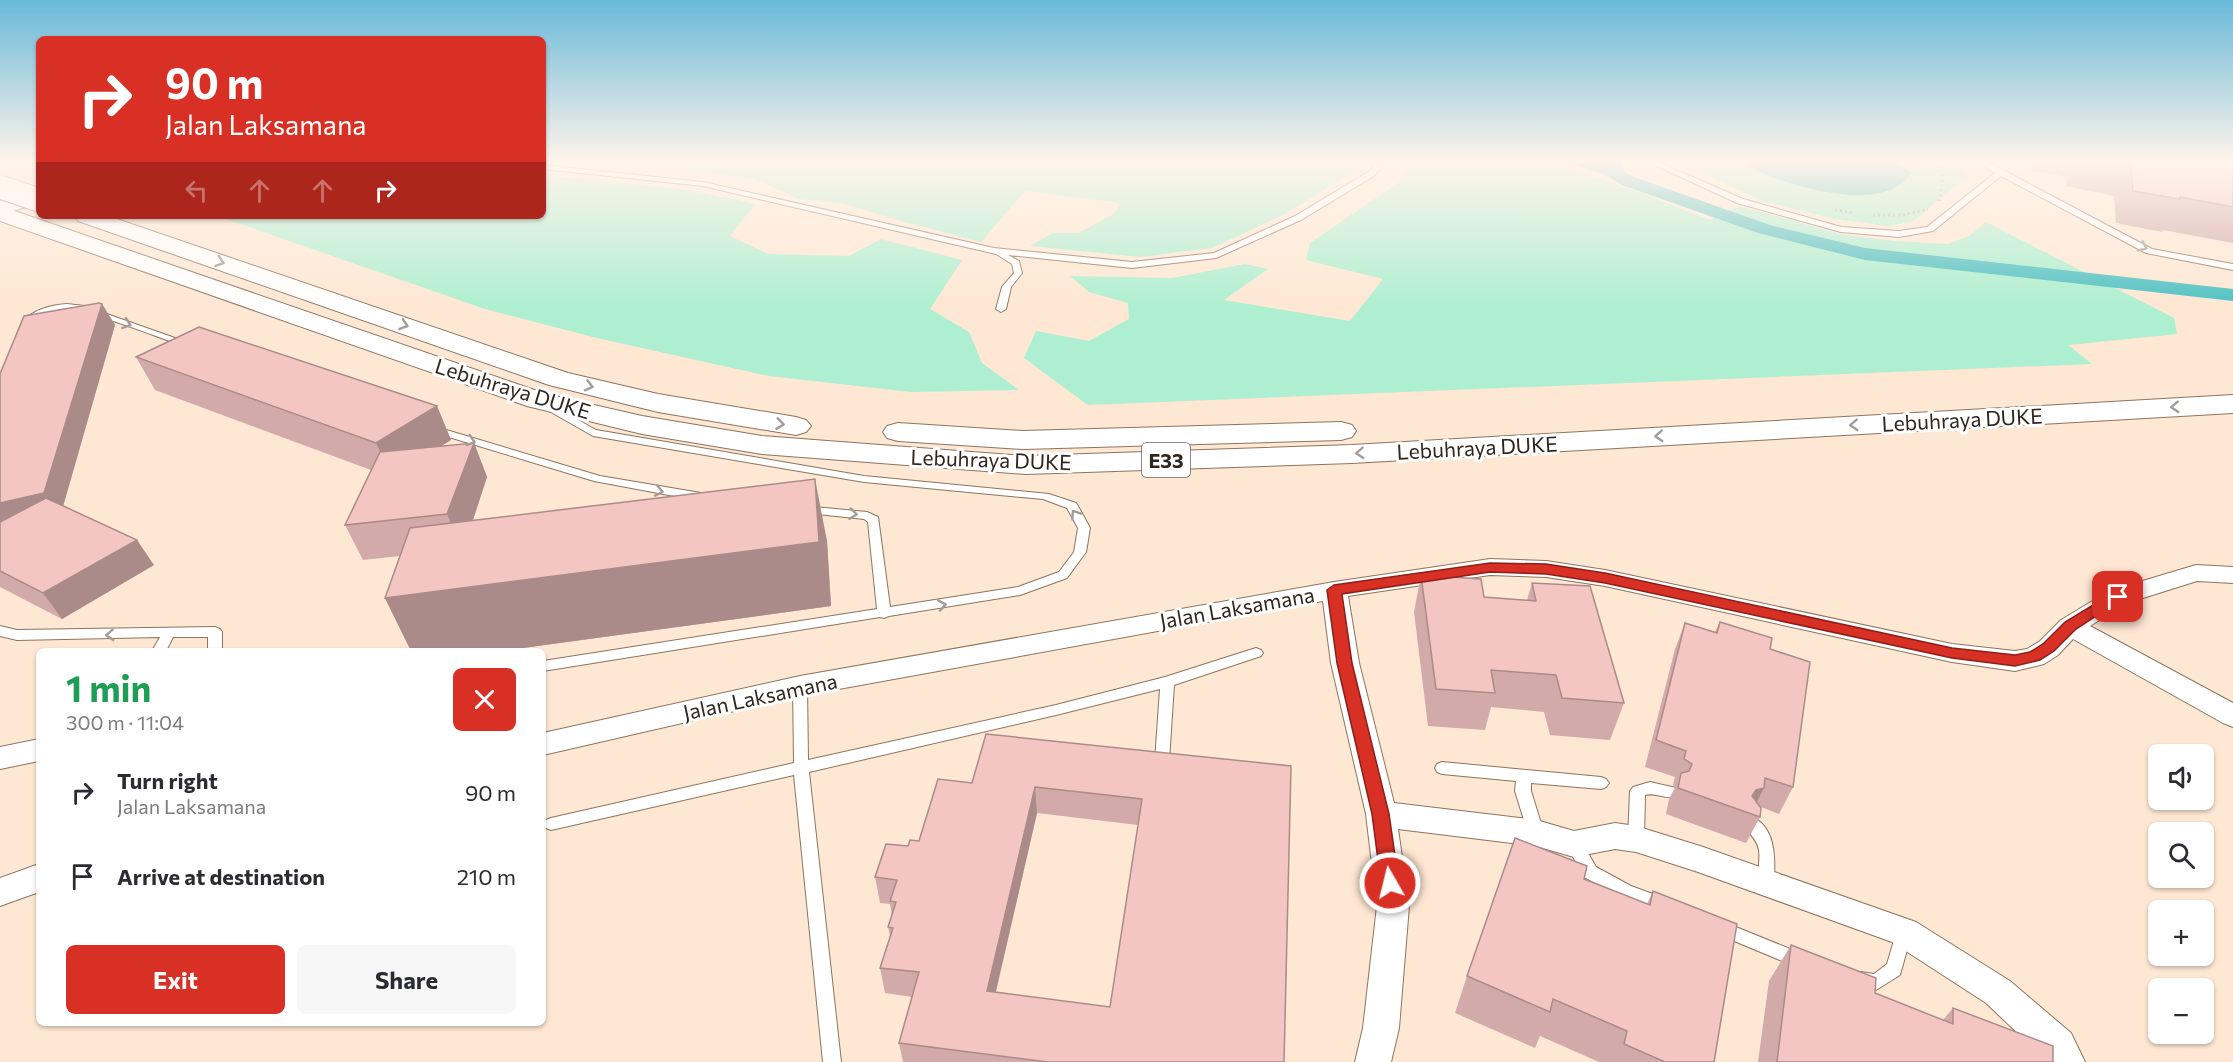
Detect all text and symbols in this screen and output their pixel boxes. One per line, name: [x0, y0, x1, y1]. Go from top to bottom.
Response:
text: 90 m: [165, 56, 264, 108]
icon: right: [66, 60, 144, 138]
text: Jalan Laksamana: [165, 108, 367, 141]
icon: left: [180, 174, 213, 207]
icon: ahead: [243, 174, 276, 207]
icon: ahead: [306, 174, 339, 207]
icon: right: [369, 174, 402, 207]
one-way arrow: [2136, 240, 2147, 252]
one-way arrow: [214, 254, 225, 267]
one-way arrow: [121, 316, 132, 329]
one-way arrow: [398, 318, 409, 331]
street label: Lebuhraya DUKE: [432, 352, 594, 424]
one-way arrow: [584, 379, 594, 392]
one-way arrow: [2170, 400, 2179, 413]
street label: Lebuhraya DUKE: [1881, 402, 2043, 436]
one-way arrow: [776, 418, 785, 430]
one-way arrow: [1850, 419, 1859, 432]
street label: Lebuhraya DUKE: [1396, 430, 1558, 464]
one-way arrow: [1655, 430, 1664, 443]
one-way arrow: [465, 434, 476, 447]
road number: E33: [1142, 443, 1190, 477]
street label: Lebuhraya DUKE: [910, 444, 1072, 474]
one-way arrow: [1355, 447, 1364, 460]
one-way arrow: [654, 484, 664, 497]
one-way arrow: [848, 507, 857, 520]
one-way arrow: [1071, 509, 1082, 520]
pin: [2092, 571, 2143, 622]
icon: arrive: [2101, 580, 2134, 613]
street label: Jalan Laksamana: [1158, 581, 1316, 633]
one-way arrow: [937, 599, 947, 611]
one-way arrow: [106, 629, 115, 642]
text: 1 min: [66, 665, 151, 709]
street label: Jalan Laksamana: [681, 667, 839, 725]
button: close: [453, 668, 516, 731]
text: 300 m · 11:04: [66, 710, 184, 734]
map controls: [2148, 744, 2214, 1044]
button: sound: [2148, 744, 2214, 810]
text: Turn right: [117, 767, 218, 794]
icon: right: [66, 776, 99, 809]
text: 90 m: [465, 779, 516, 806]
text: Jalan Laksamana: [117, 794, 266, 818]
button: search: [2148, 822, 2214, 888]
position arrow: [1358, 851, 1422, 915]
icon: arrive: [66, 860, 99, 893]
text: Arrive at destination: [117, 863, 325, 890]
text: 210 m: [457, 863, 516, 890]
button: +: [2148, 900, 2214, 966]
button: Exit: [66, 945, 285, 1014]
button: Share: [297, 945, 516, 1014]
button: −: [2148, 978, 2214, 1044]

